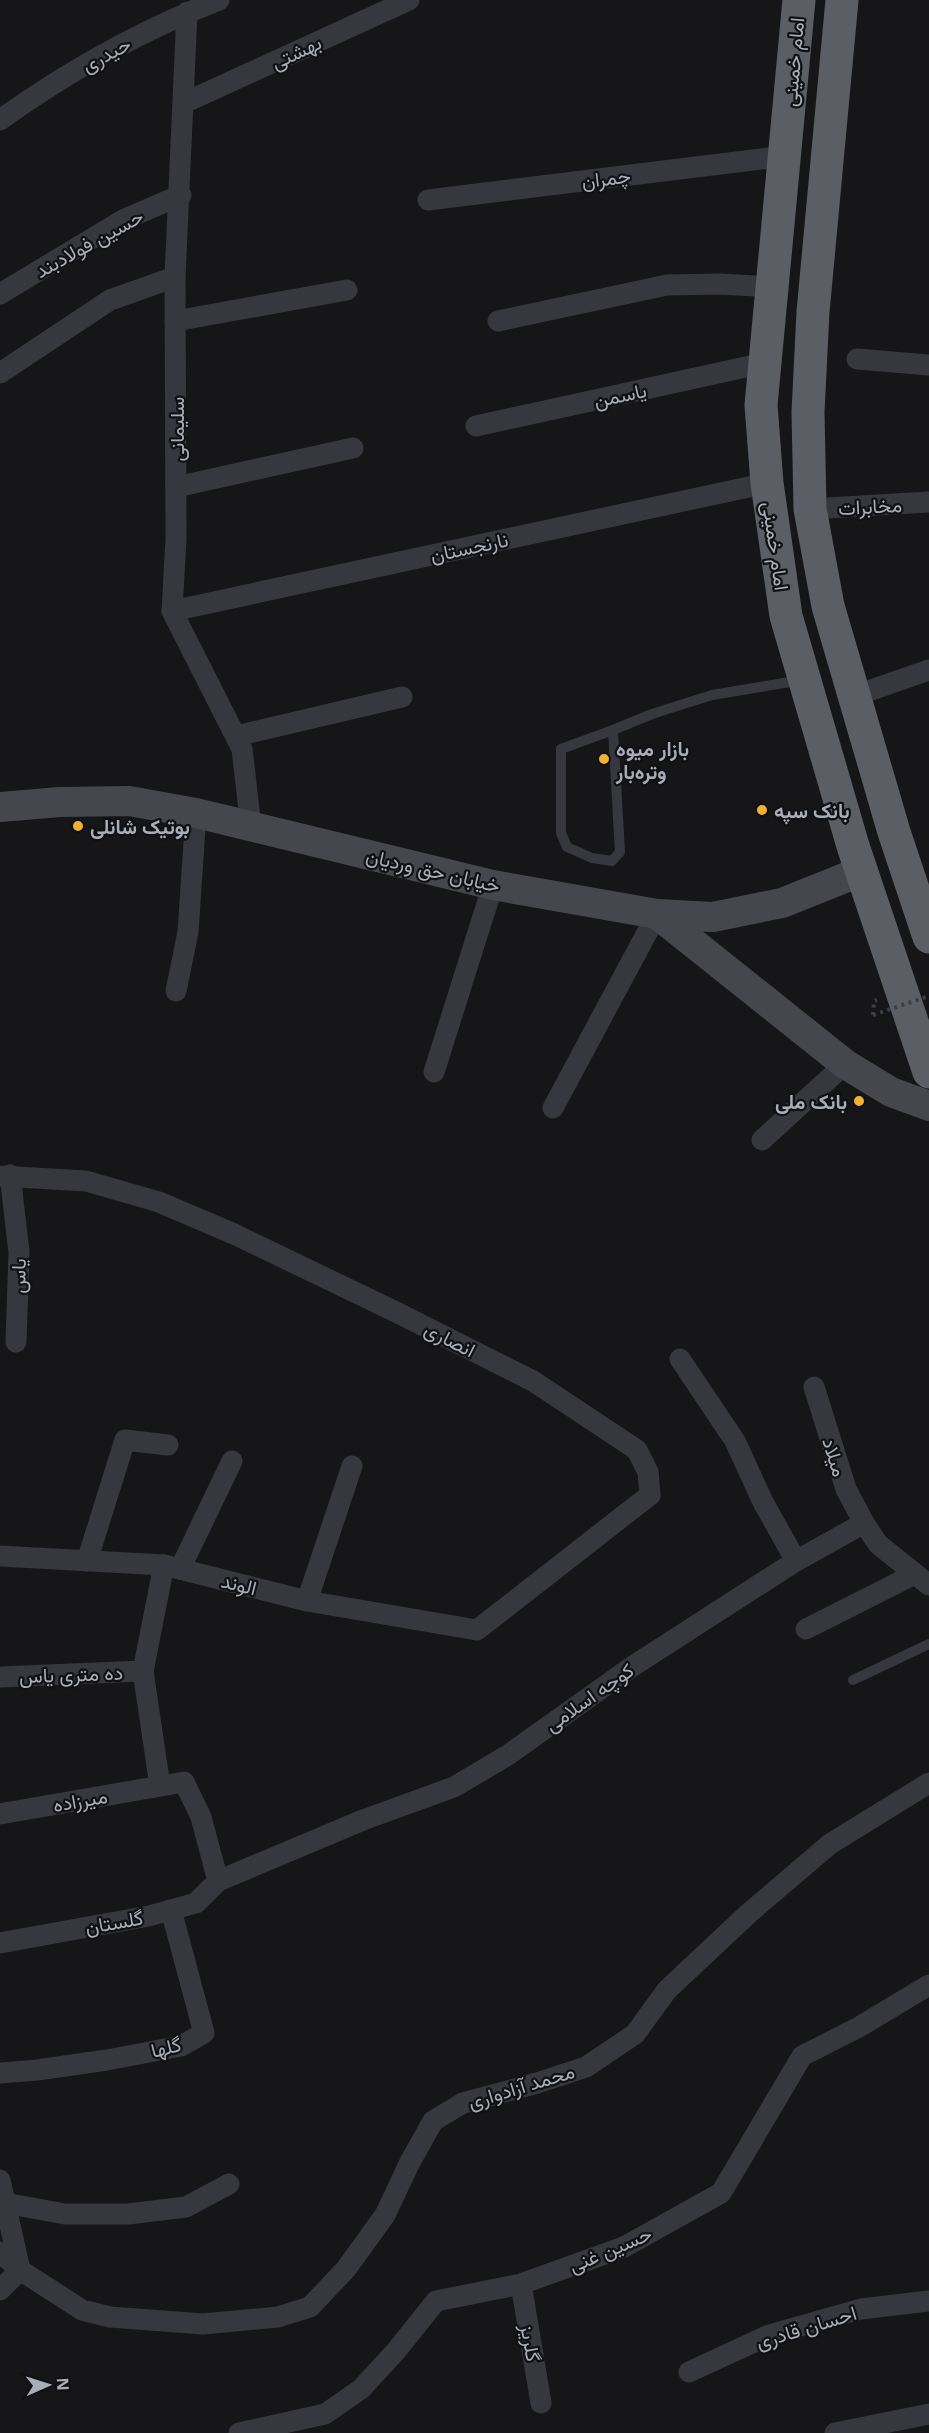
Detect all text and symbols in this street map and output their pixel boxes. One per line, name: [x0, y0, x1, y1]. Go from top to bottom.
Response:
street label: امام خمینی: [776, 16, 810, 108]
street label: بهشتی: [266, 29, 326, 75]
street label: حیدری: [77, 30, 135, 78]
street label: چمران: [580, 162, 632, 195]
street label: حسین فولادبند: [30, 202, 148, 284]
street label: یاسمن: [591, 376, 649, 414]
street label: سلیمانی: [163, 397, 190, 461]
street label: مخابرات: [837, 491, 903, 521]
street label: امام خمینی: [756, 500, 796, 592]
street label: نارنجستان: [428, 526, 510, 568]
place label: بازار میوه وتره‌بار: [615, 735, 689, 785]
marker: بازار میوه وتره‌بار: [597, 752, 611, 766]
place label: بانک سپه: [774, 797, 850, 825]
marker: بانک سپه: [755, 803, 769, 817]
place label: بوتیک شانلی: [90, 813, 190, 840]
marker: بوتیک شانلی: [71, 819, 85, 833]
street label: خیابان حق وردیان: [363, 841, 503, 899]
place label: بانک ملی: [775, 1088, 847, 1115]
marker: بانک ملی: [852, 1094, 866, 1108]
street label: یاس: [4, 1258, 32, 1294]
street label: انصاری: [420, 1315, 480, 1363]
street label: میلاد: [816, 1434, 854, 1480]
street label: الوند: [218, 1567, 260, 1601]
street label: کوچه اسلامی: [539, 1656, 640, 1738]
street label: ده متری یاس: [19, 1659, 123, 1689]
street label: میرزاده: [51, 1782, 109, 1818]
street label: گلستان: [83, 1904, 145, 1940]
street label: گلها: [148, 2030, 184, 2064]
street label: محمد آزادواری: [464, 2057, 578, 2115]
street label: حسین غنی: [564, 2219, 656, 2279]
street label: احسان قادری: [752, 2299, 860, 2355]
street label: گلریز: [514, 2321, 548, 2364]
north arrow: [18, 2355, 78, 2415]
text: N: [52, 2377, 74, 2391]

